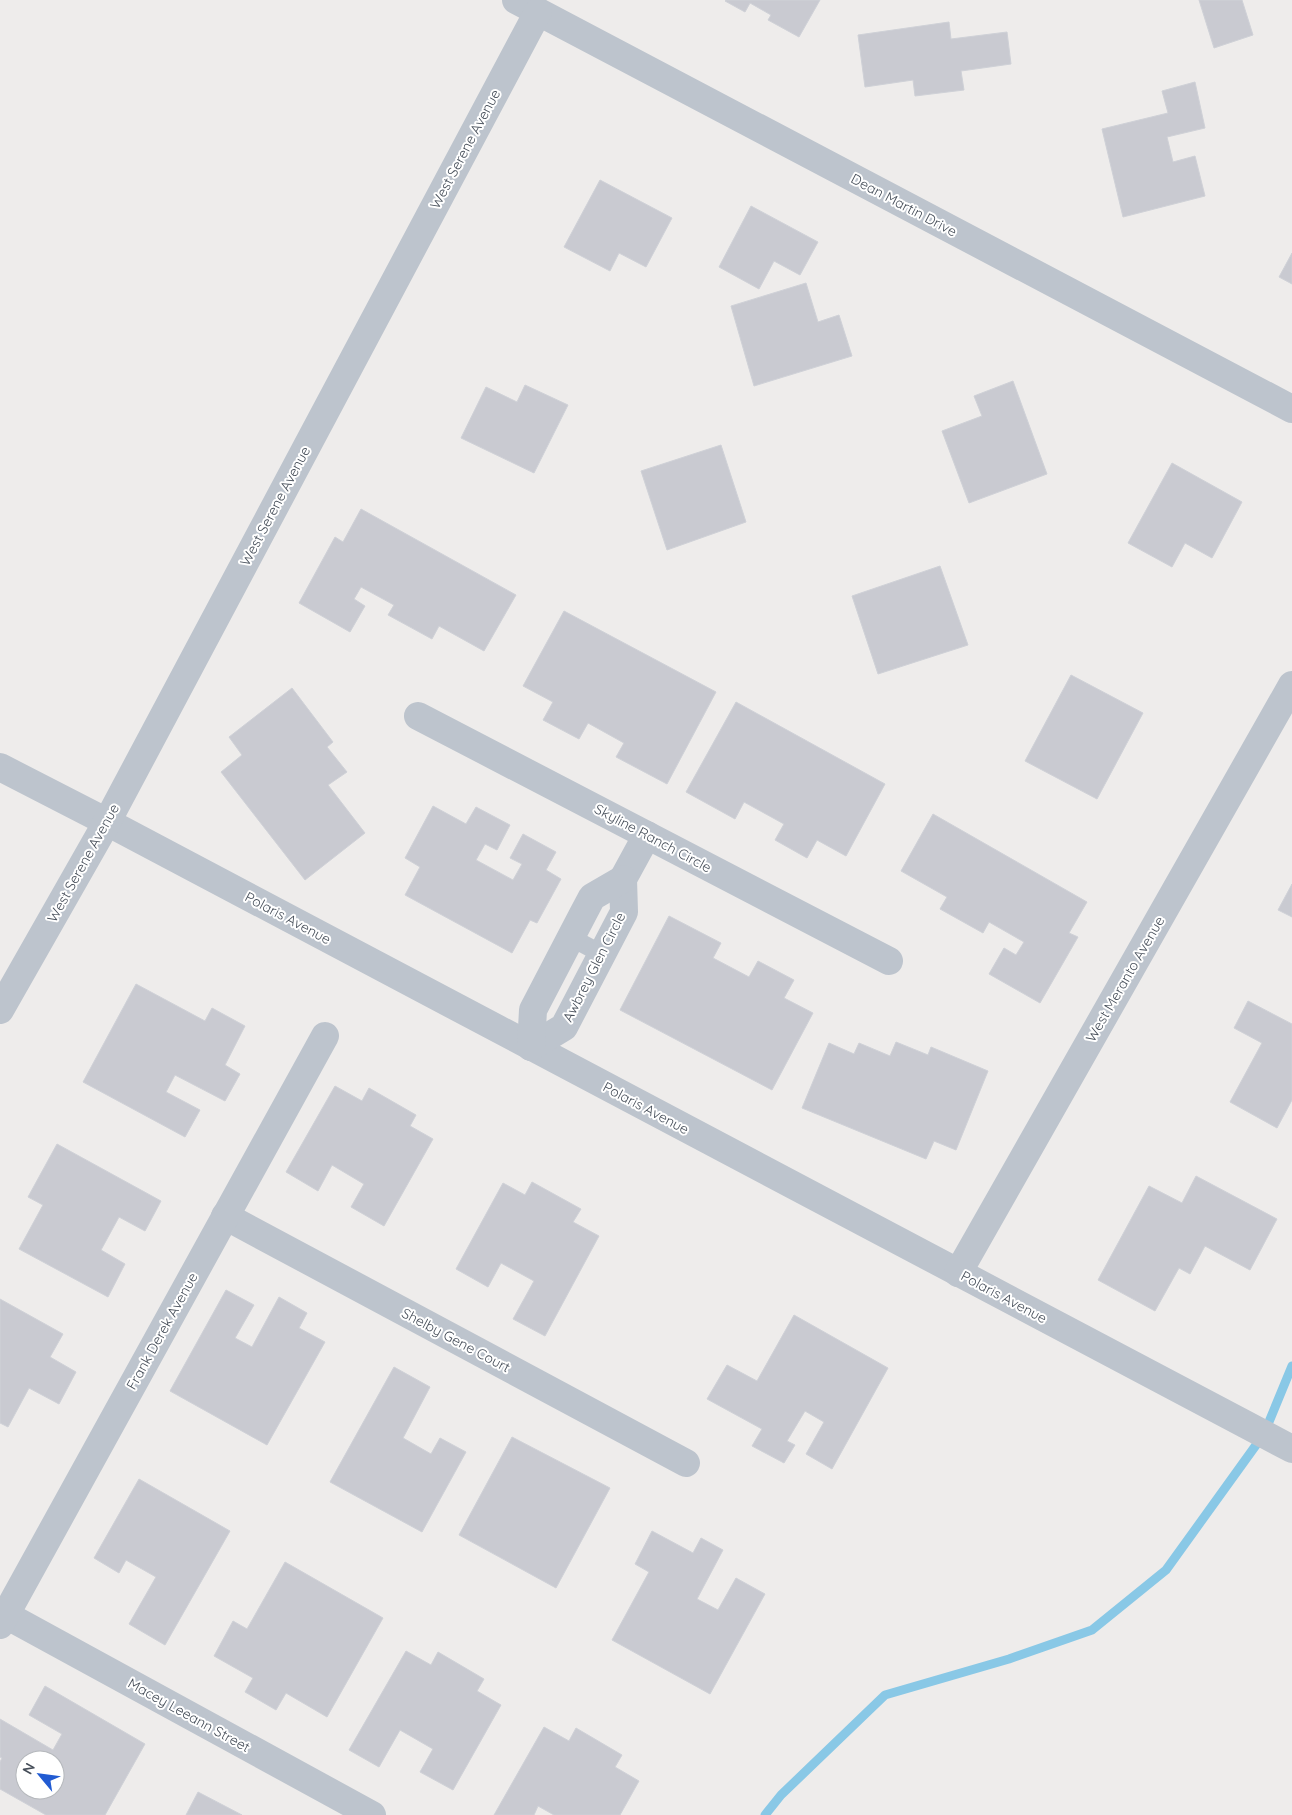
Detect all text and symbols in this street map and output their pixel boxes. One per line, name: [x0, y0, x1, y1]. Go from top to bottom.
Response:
street label: West Serene Avenue: [426, 86, 504, 212]
street label: Dean Martin Drive: [848, 170, 960, 241]
street label: West Serene Avenue: [236, 443, 314, 569]
street label: West Serene Avenue: [43, 800, 123, 925]
street label: Skyline Ranch Circle: [591, 800, 715, 876]
street label: Polaris Avenue: [242, 888, 334, 948]
street label: Awbrey Glen Circle: [559, 909, 629, 1025]
street label: West Meranto Avenue: [1082, 913, 1168, 1045]
street label: Polaris Avenue: [600, 1078, 692, 1138]
street label: Polaris Avenue: [958, 1267, 1050, 1327]
street label: Frank Derek Avenue: [122, 1269, 202, 1393]
street label: Shelby Gene Court: [399, 1304, 514, 1376]
street label: Macey Leeann Street: [125, 1674, 253, 1756]
north arrow: [15, 1750, 65, 1800]
text: N: [18, 1760, 39, 1778]

